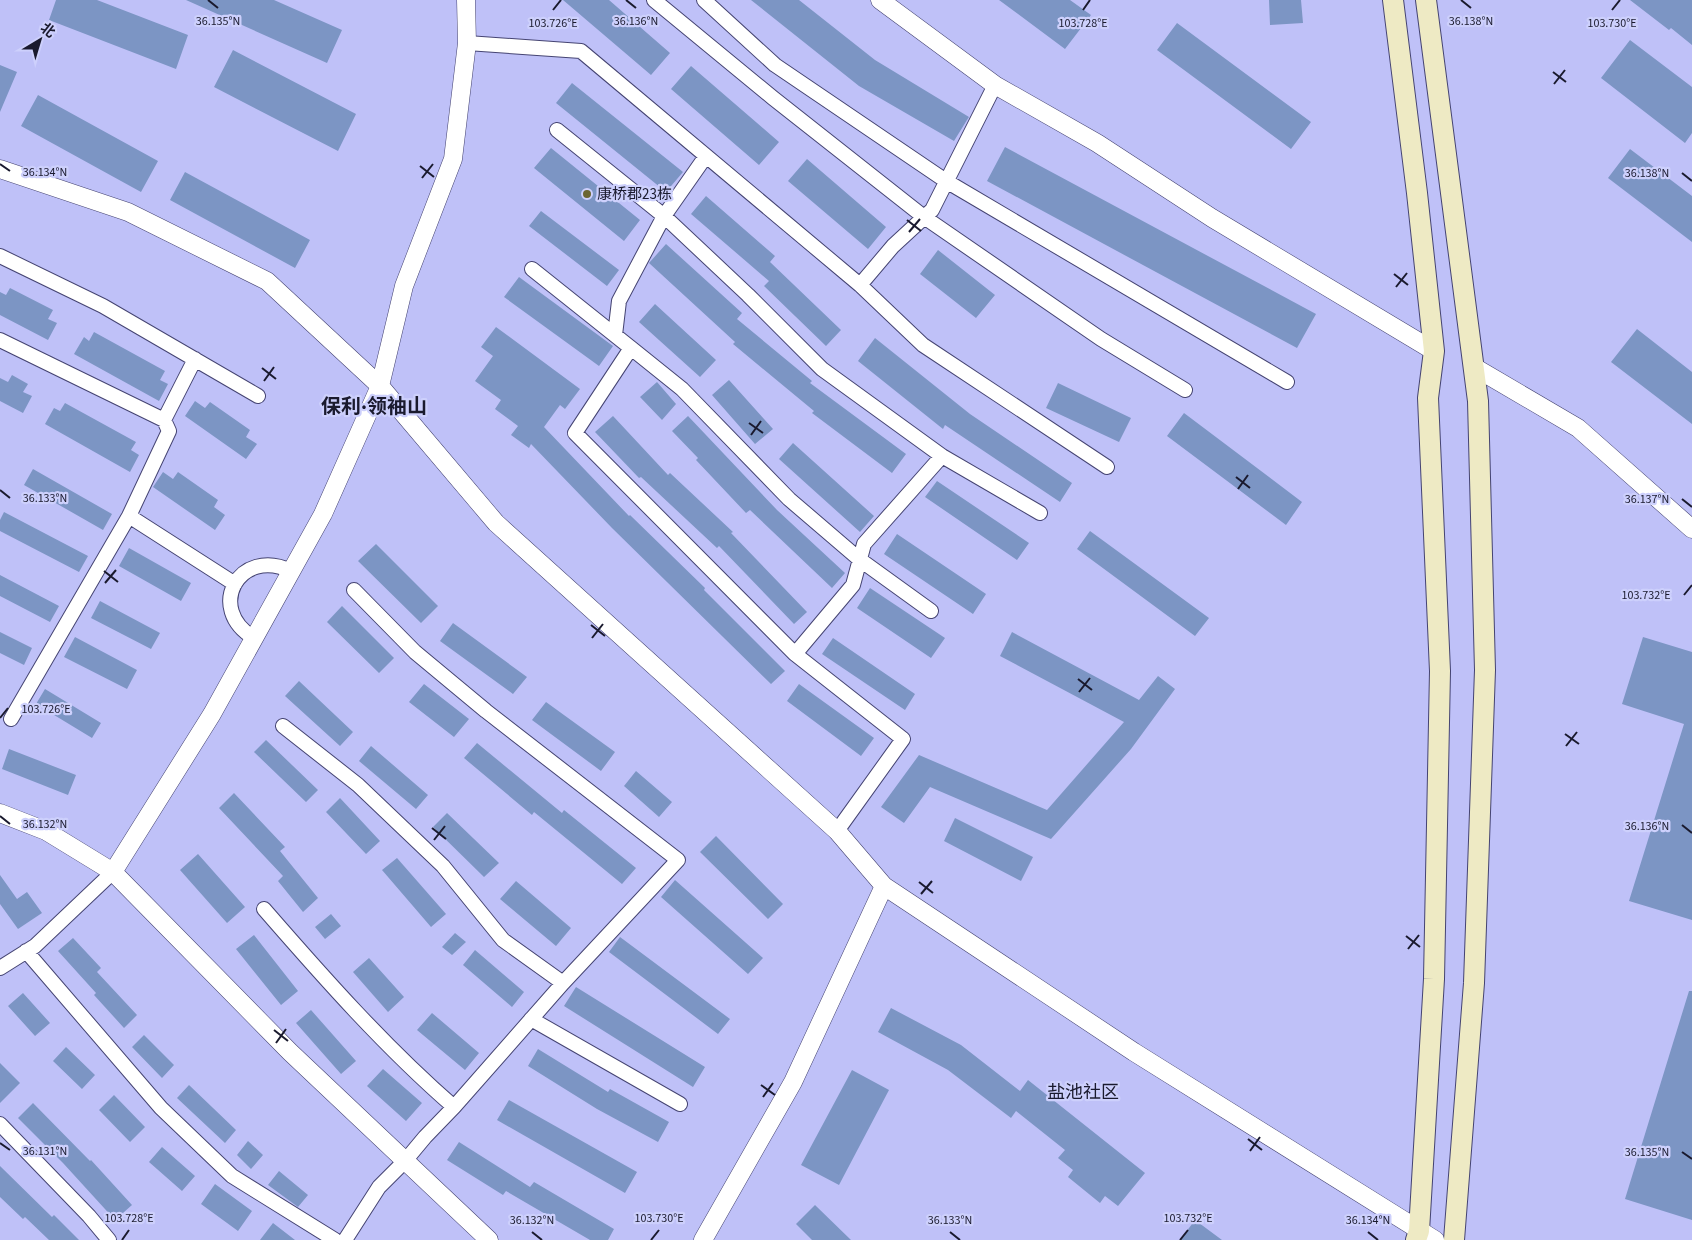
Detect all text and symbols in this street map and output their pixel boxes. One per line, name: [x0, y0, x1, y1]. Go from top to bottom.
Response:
text: 36.135°N: [196, 13, 240, 30]
text: 36.136°N: [614, 13, 658, 30]
text: 36.138°N: [1449, 13, 1493, 30]
north arrow: [15, 15, 65, 65]
text: 103.726°E: [528, 15, 578, 32]
text: 103.728°E: [1058, 15, 1108, 32]
text: 103.730°E: [1587, 15, 1637, 32]
text: 北: [36, 18, 59, 43]
text: 36.134°N: [23, 164, 67, 181]
text: 36.138°N: [1625, 165, 1669, 182]
place label: 康桥郡23栋: [597, 184, 672, 205]
marker: 康桥郡23栋: [581, 188, 593, 200]
district label: 保利·领袖山: [321, 393, 427, 421]
text: 36.133°N: [23, 490, 67, 507]
text: 36.137°N: [1625, 491, 1669, 508]
text: 103.732°E: [1621, 587, 1671, 604]
text: 103.726°E: [21, 701, 71, 718]
text: 36.132°N: [23, 816, 67, 833]
text: 36.136°N: [1625, 818, 1669, 835]
district label: 盐池社区: [1047, 1080, 1119, 1105]
text: 36.131°N: [23, 1143, 67, 1160]
text: 36.135°N: [1625, 1144, 1669, 1161]
text: 103.728°E: [104, 1210, 154, 1227]
text: 103.730°E: [634, 1210, 684, 1227]
text: 103.732°E: [1163, 1210, 1213, 1227]
text: 36.132°N: [510, 1212, 554, 1229]
text: 36.133°N: [928, 1212, 972, 1229]
text: 36.134°N: [1346, 1212, 1390, 1229]

